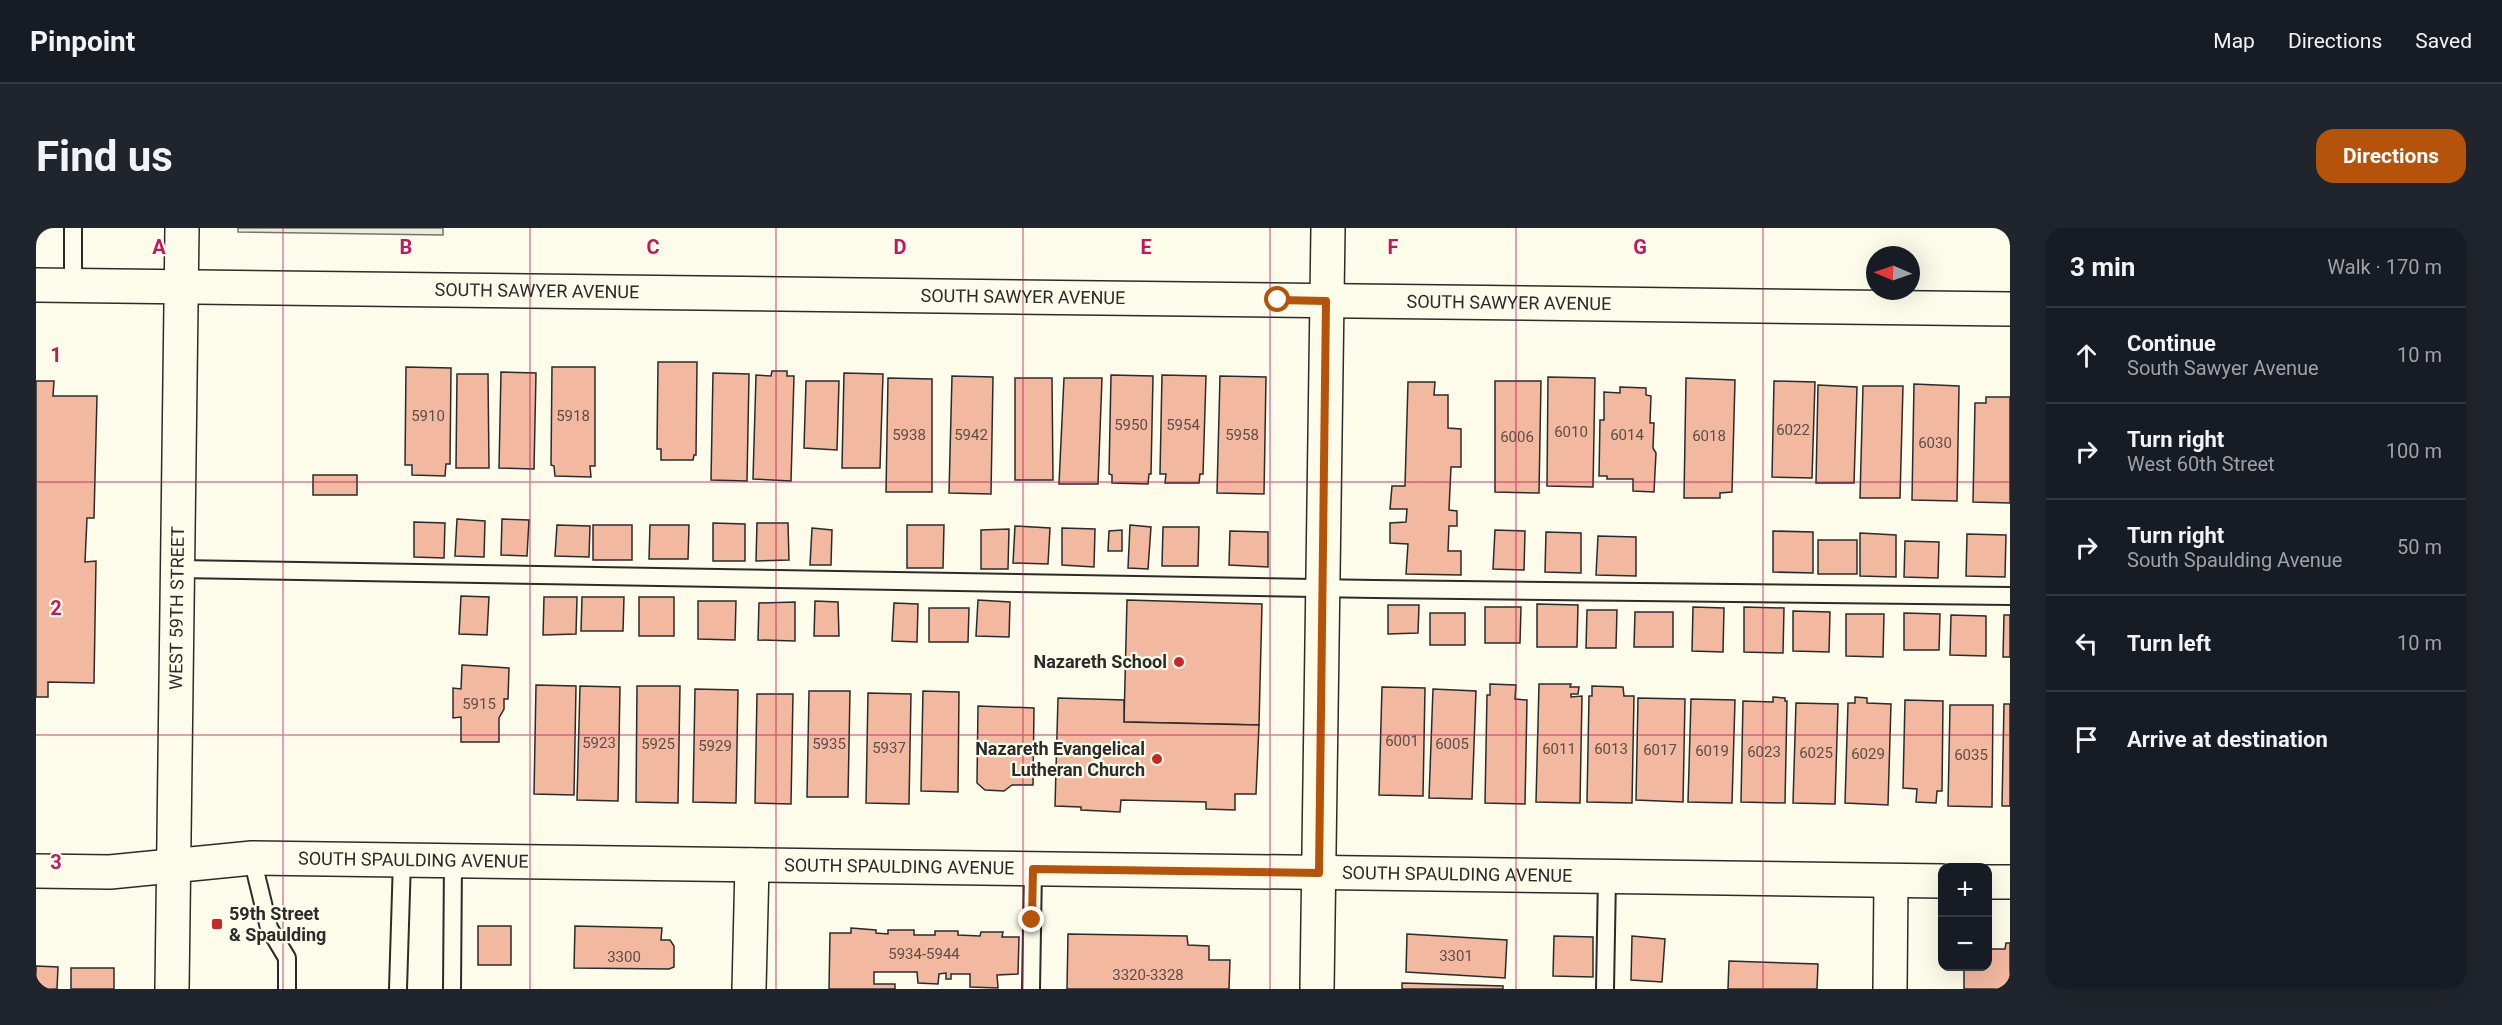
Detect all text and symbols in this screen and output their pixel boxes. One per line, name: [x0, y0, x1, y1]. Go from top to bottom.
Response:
text: Pinpoint: [30, 25, 135, 58]
text: Map: [2213, 29, 2255, 53]
text: Directions: [2288, 29, 2382, 53]
text: Saved: [2415, 29, 2472, 53]
button: Directions: [2316, 129, 2466, 183]
text: Find us: [36, 132, 173, 181]
text: A: [152, 235, 166, 259]
text: B: [400, 235, 412, 259]
text: C: [646, 235, 660, 259]
text: D: [894, 235, 907, 259]
text: E: [1140, 235, 1152, 259]
text: F: [1388, 235, 1399, 259]
text: G: [1633, 235, 1647, 259]
north arrow: [1866, 246, 1920, 300]
text: 3 min: [2070, 252, 2135, 282]
text: Walk · 170 m: [2327, 255, 2442, 279]
street label: SOUTH SAWYER AVENUE: [435, 279, 639, 302]
street label: SOUTH SAWYER AVENUE: [920, 285, 1125, 308]
route start: [1264, 286, 1290, 312]
street label: SOUTH SAWYER AVENUE: [1406, 291, 1611, 314]
text: Continue: [2127, 331, 2216, 356]
icon: ahead: [2070, 339, 2103, 372]
text: 1: [50, 343, 62, 367]
text: 10 m: [2397, 343, 2442, 367]
text: South Sawyer Avenue: [2127, 356, 2319, 380]
house number: 5910: [411, 407, 445, 425]
house number: 5918: [556, 407, 590, 425]
house number: 5950: [1114, 416, 1148, 434]
house number: 5954: [1166, 416, 1200, 434]
house number: 6022: [1776, 421, 1810, 439]
house number: 6010: [1554, 423, 1588, 441]
house number: 5938: [892, 426, 926, 444]
house number: 5942: [954, 426, 988, 444]
house number: 5958: [1225, 426, 1259, 444]
house number: 6014: [1610, 426, 1644, 444]
house number: 6018: [1692, 427, 1726, 445]
text: Turn right: [2127, 427, 2224, 452]
house number: 6006: [1500, 428, 1534, 446]
house number: 6030: [1918, 434, 1952, 452]
icon: right: [2070, 435, 2103, 468]
text: 100 m: [2386, 439, 2442, 463]
text: West 60th Street: [2127, 452, 2275, 476]
text: Turn right: [2127, 523, 2224, 548]
street label: WEST 59TH STREET: [165, 526, 188, 690]
icon: right: [2070, 531, 2103, 564]
text: 50 m: [2397, 535, 2442, 559]
text: South Spaulding Avenue: [2127, 548, 2342, 572]
text: 2: [50, 596, 62, 620]
icon: left: [2070, 627, 2103, 660]
text: Turn left: [2127, 631, 2211, 656]
text: 10 m: [2397, 631, 2442, 655]
place label: Nazareth School: [1033, 651, 1167, 672]
marker: Nazareth School: [1172, 655, 1186, 669]
house number: 5915: [462, 695, 496, 713]
icon: arrive: [2070, 723, 2103, 756]
text: Arrive at destination: [2127, 727, 2328, 752]
house number: 6001: [1385, 732, 1419, 750]
house number: 5923: [582, 734, 616, 752]
house number: 5925: [641, 735, 675, 753]
house number: 5935: [812, 735, 846, 753]
house number: 6005: [1435, 735, 1469, 753]
house number: 5929: [698, 737, 732, 755]
place label: Nazareth Evangelical Lutheran Church: [975, 738, 1145, 780]
house number: 5937: [872, 739, 906, 757]
house number: 6011: [1542, 740, 1576, 758]
house number: 6013: [1594, 740, 1628, 758]
house number: 6017: [1643, 741, 1677, 759]
house number: 6019: [1695, 742, 1729, 760]
house number: 6023: [1747, 743, 1781, 761]
house number: 6025: [1799, 744, 1833, 762]
house number: 6029: [1851, 745, 1885, 763]
house number: 6035: [1954, 746, 1988, 764]
marker: Nazareth Evangelical Lutheran Church: [1150, 752, 1164, 766]
street label: SOUTH SPAULDING AVENUE: [298, 848, 529, 872]
text: 3: [50, 850, 62, 874]
street label: SOUTH SPAULDING AVENUE: [784, 854, 1015, 878]
street label: SOUTH SPAULDING AVENUE: [1342, 862, 1573, 886]
map controls: [1938, 863, 1992, 971]
button: +: [1938, 863, 1992, 917]
place label: 59th Street & Spaulding: [229, 903, 326, 945]
route end: [1018, 906, 1044, 932]
marker: 59th Street & Spaulding: [210, 917, 224, 931]
button: −: [1938, 917, 1992, 971]
house number: 5934-5944: [888, 945, 960, 963]
house number: 3301: [1439, 947, 1473, 965]
house number: 3300: [607, 948, 641, 966]
house number: 3320-3328: [1112, 966, 1184, 984]

